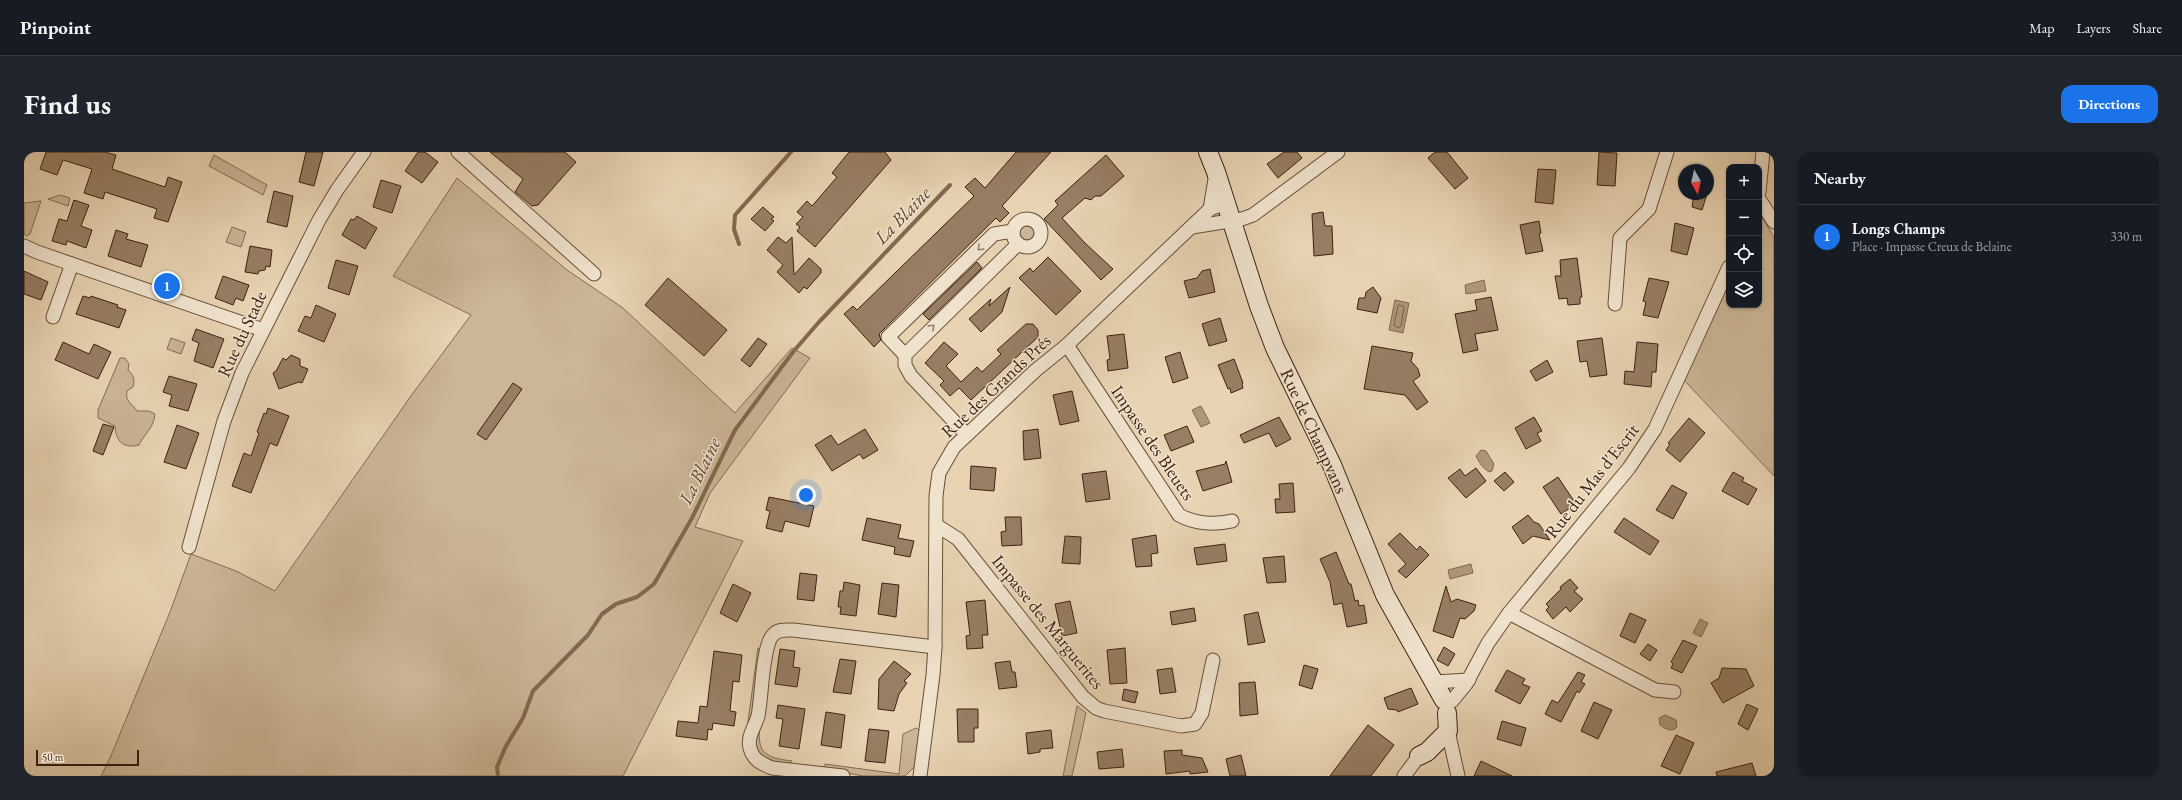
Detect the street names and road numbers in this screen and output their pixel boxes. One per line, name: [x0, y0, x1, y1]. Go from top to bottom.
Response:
street label: Rue du Stade: [212, 287, 272, 381]
street label: Rue des Grands Prés: [936, 329, 1055, 442]
street label: Rue de Champvans: [1275, 365, 1353, 497]
street label: Impasse des Bleuets: [1106, 381, 1201, 505]
street label: Rue du Mas d'Escrit: [1540, 418, 1644, 543]
street label: Impasse des Marguerites: [987, 550, 1110, 694]

